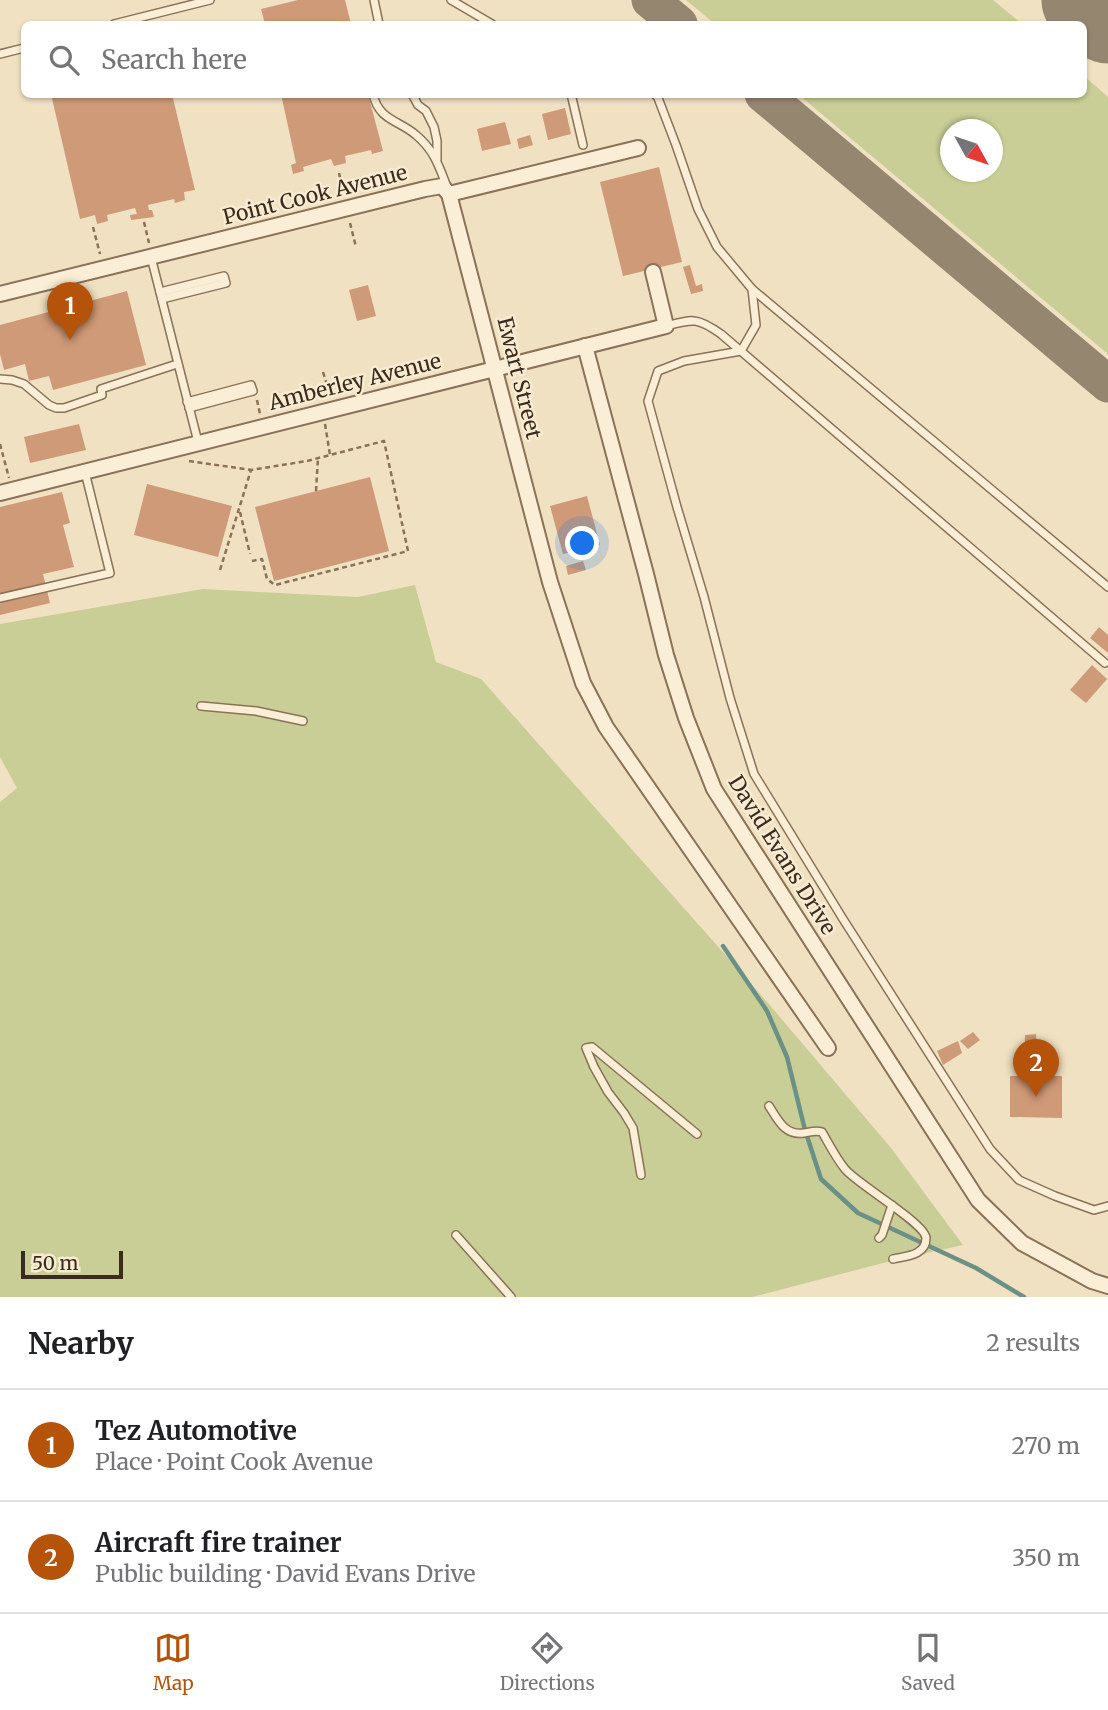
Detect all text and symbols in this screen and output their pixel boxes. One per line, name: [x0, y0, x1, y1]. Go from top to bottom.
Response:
search box: [21, 21, 1087, 98]
icon: search: [45, 41, 83, 79]
text: Search here: [101, 43, 247, 76]
north arrow: [940, 119, 1003, 182]
street label: Point Cook Avenue: [220, 159, 410, 230]
pin: 1: [47, 282, 93, 340]
street label: Ewart Street: [491, 314, 548, 442]
street label: Amberley Avenue: [265, 347, 444, 416]
your location: [565, 526, 599, 560]
street label: David Evans Drive: [723, 770, 842, 939]
pin: 2: [1013, 1039, 1059, 1097]
scale bar: [21, 1248, 122, 1280]
text: 50 m: [32, 1251, 78, 1275]
text: Nearby: [28, 1324, 134, 1362]
text: 2 results: [986, 1328, 1080, 1357]
text: Tez Automotive: [95, 1414, 297, 1447]
text: 1: [46, 1431, 56, 1460]
text: 270 m: [1012, 1431, 1080, 1460]
text: Place · Point Cook Avenue: [95, 1447, 373, 1476]
text: Aircraft fire trainer: [95, 1526, 342, 1559]
text: 2: [44, 1543, 58, 1572]
text: 350 m: [1012, 1543, 1080, 1572]
text: Public building · David Evans Drive: [95, 1559, 475, 1588]
tab: Map: [153, 1629, 194, 1695]
tab: Directions: [500, 1629, 595, 1695]
tab: Saved: [901, 1629, 955, 1695]

